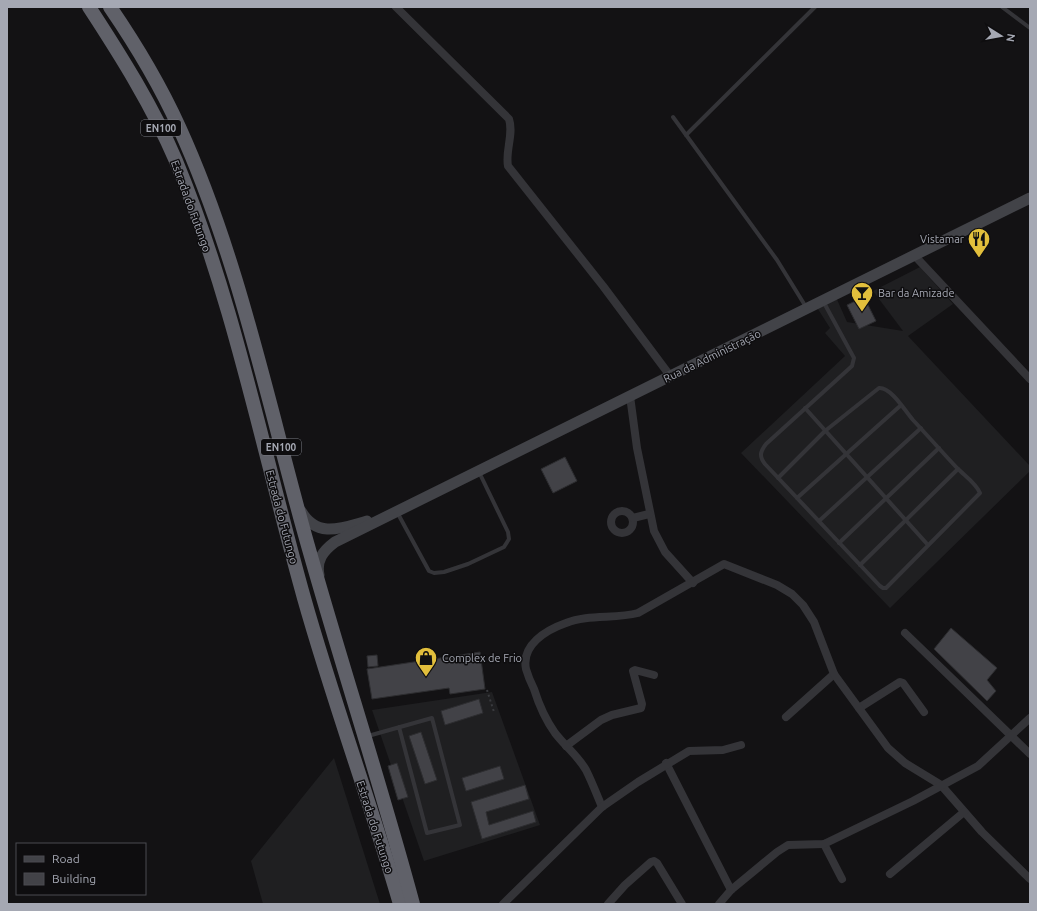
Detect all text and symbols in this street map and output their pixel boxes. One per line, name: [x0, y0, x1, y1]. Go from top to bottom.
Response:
north arrow: [981, 16, 1021, 56]
text: N: [1004, 33, 1017, 43]
road number: EN100: [141, 120, 181, 136]
street label: Estrada do Futungo: [169, 159, 213, 253]
restaurant icon: Vistamar: [966, 226, 992, 259]
place label: Vistamar: [920, 233, 965, 245]
bar icon: Bar da Amizade: [849, 280, 875, 313]
place label: Bar da Amizade: [878, 287, 954, 299]
street label: Rua da Administração: [661, 327, 763, 385]
road number: EN100: [261, 439, 301, 455]
street label: Estrada do Futungo: [264, 469, 300, 565]
shop icon: Complex de Frio: [413, 645, 439, 678]
place label: Complex de Frio: [442, 652, 522, 664]
street label: Estrada do Futungo: [354, 779, 396, 875]
legend: [16, 843, 146, 895]
text: Road: [52, 852, 80, 865]
text: Building: [52, 872, 96, 885]

